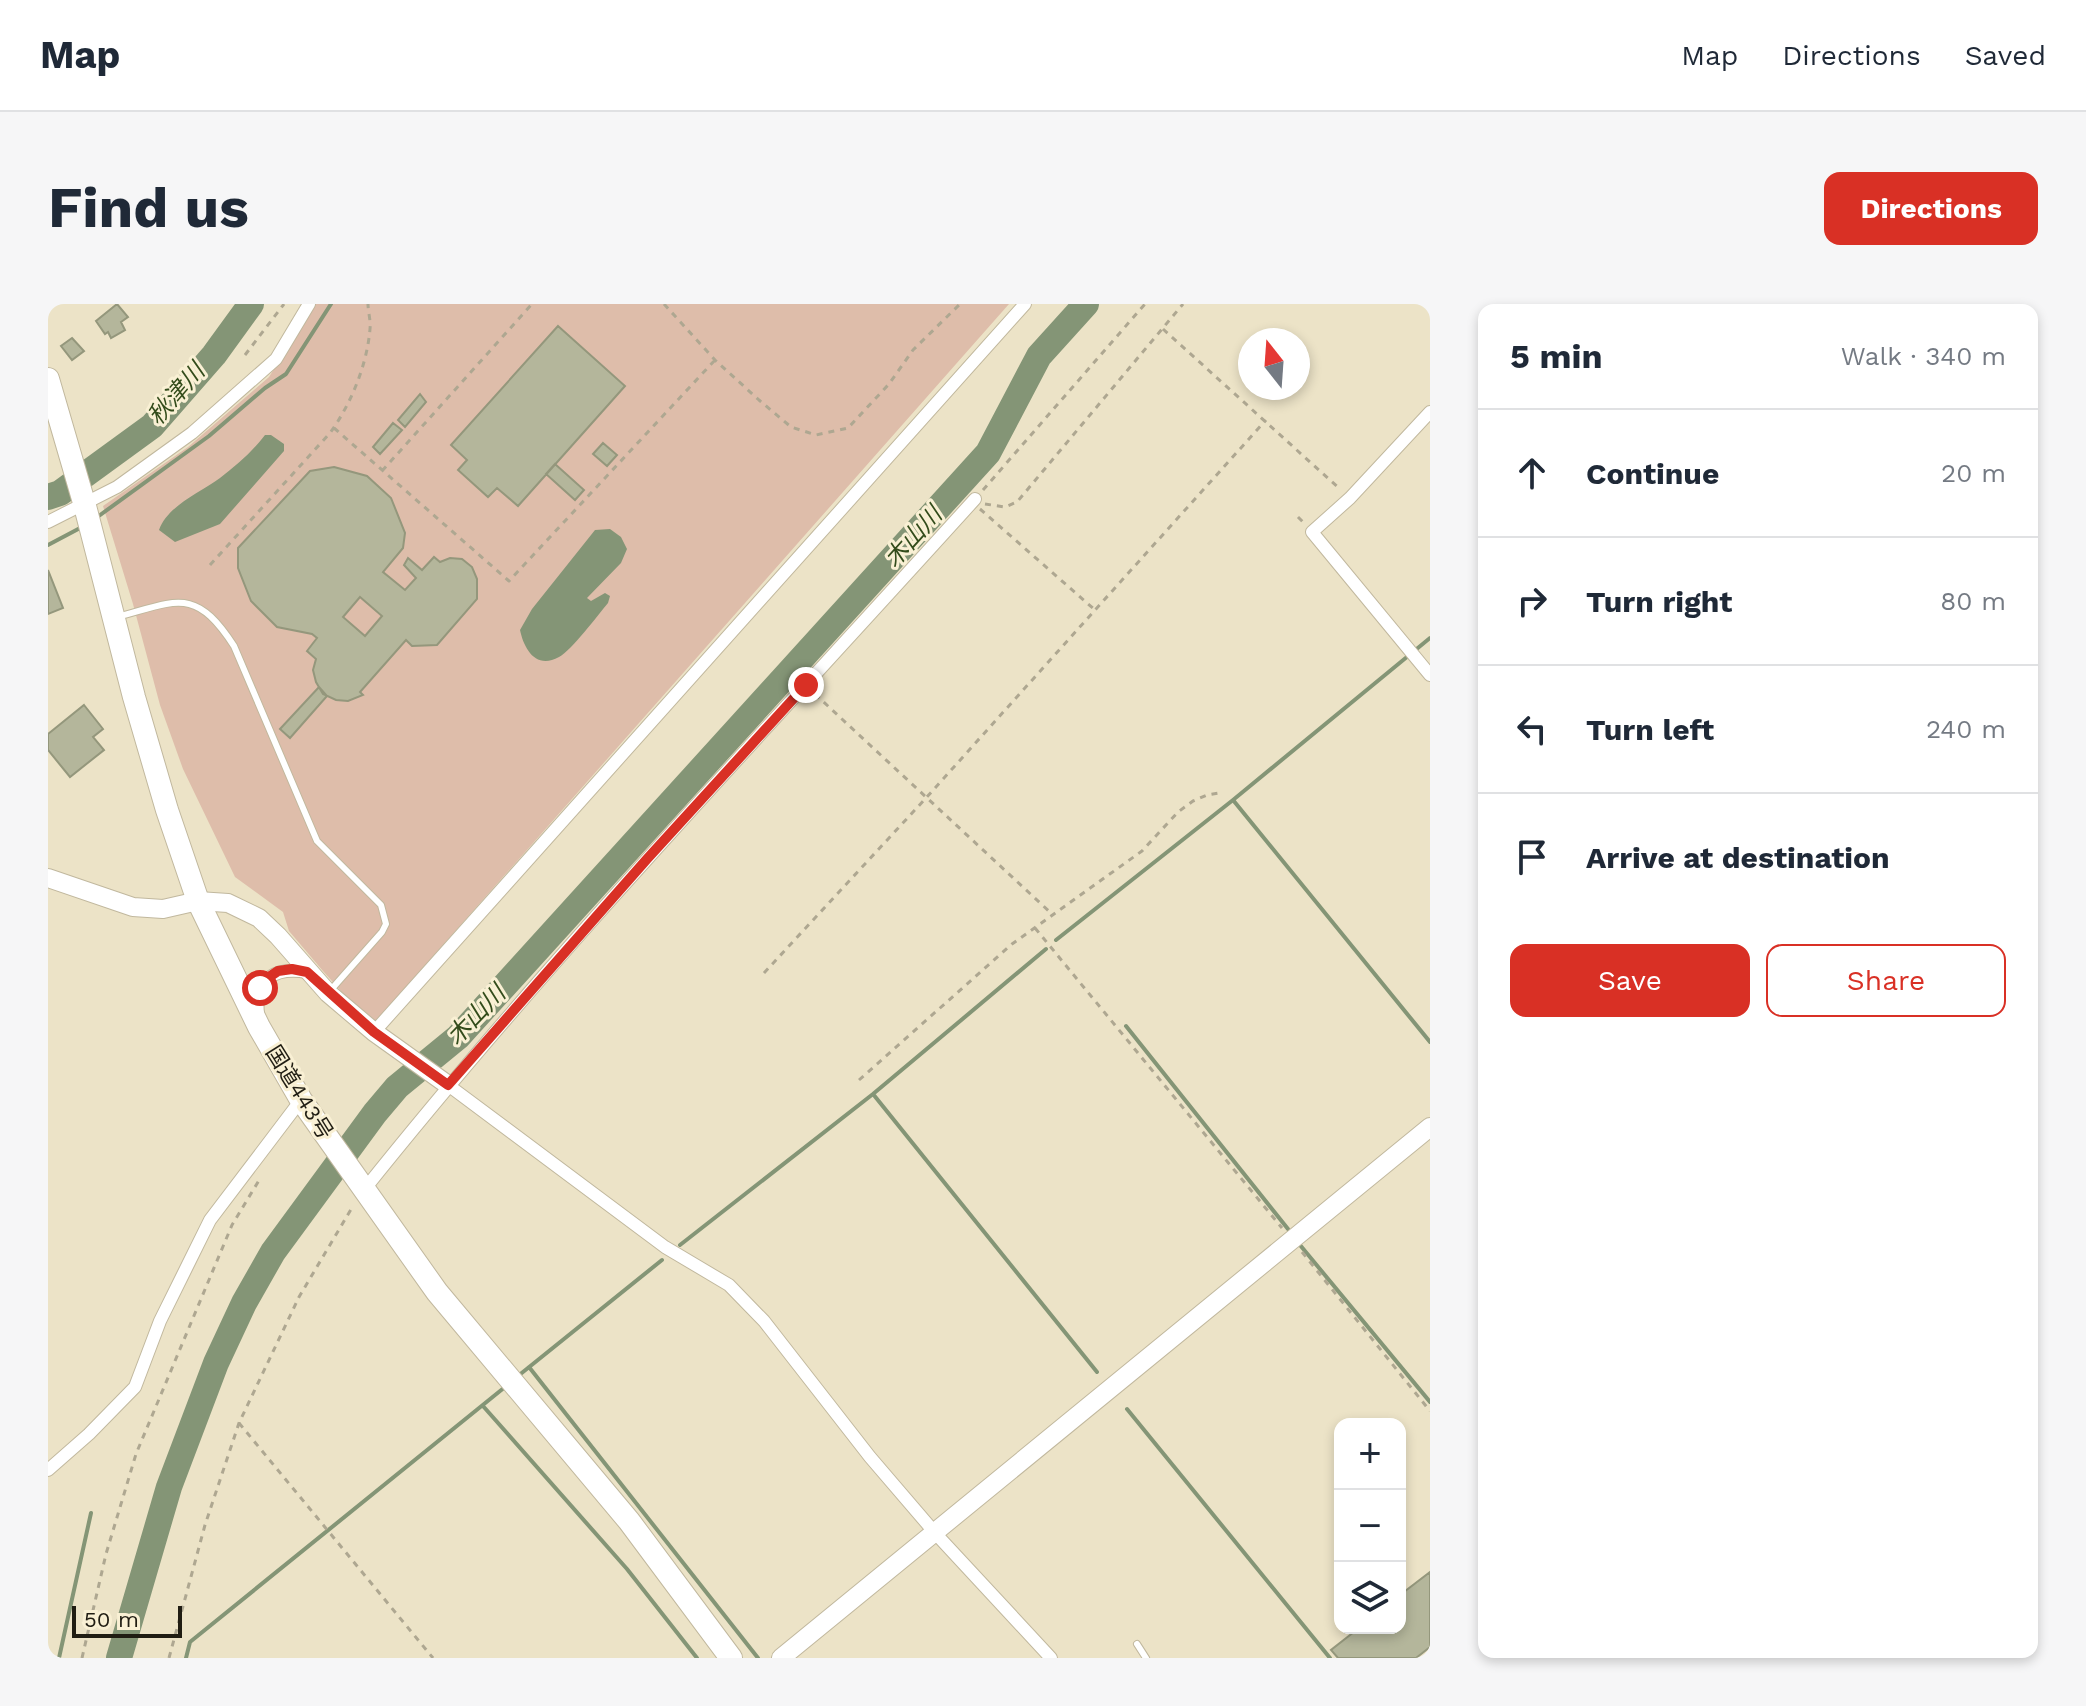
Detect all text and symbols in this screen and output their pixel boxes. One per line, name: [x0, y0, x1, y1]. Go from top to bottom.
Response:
text: Map: [40, 33, 120, 77]
text: Map: [1681, 39, 1738, 72]
text: Directions: [1782, 39, 1921, 72]
text: Saved: [1965, 39, 2046, 72]
button: Directions: [1824, 172, 2038, 245]
text: Find us: [48, 175, 249, 241]
north arrow: [1238, 328, 1310, 400]
text: 5 min: [1510, 336, 1603, 376]
text: Walk · 340 m: [1841, 341, 2006, 371]
water label: 秋津川: [142, 355, 212, 430]
icon: ahead: [1510, 451, 1554, 495]
text: Continue: [1586, 456, 1719, 491]
text: 20 m: [1941, 458, 2006, 488]
water label: 木山川: [879, 499, 950, 573]
icon: right: [1510, 579, 1554, 623]
text: Turn right: [1586, 584, 1732, 619]
text: 80 m: [1940, 586, 2006, 616]
route end: [788, 667, 824, 703]
icon: left: [1510, 707, 1554, 751]
text: Turn left: [1586, 712, 1714, 747]
text: 240 m: [1926, 714, 2006, 744]
icon: arrive: [1510, 835, 1554, 879]
text: Arrive at destination: [1586, 840, 1890, 875]
button: Save: [1510, 944, 1750, 1017]
button: Share: [1766, 944, 2006, 1017]
route start: [242, 970, 278, 1006]
water label: 木山川: [441, 977, 513, 1051]
street label: 国道443号: [261, 1041, 338, 1144]
map controls: [1334, 1418, 1406, 1634]
button: +: [1334, 1418, 1406, 1490]
button: −: [1334, 1490, 1406, 1562]
button: layers: [1334, 1562, 1406, 1634]
scale bar: [72, 1602, 182, 1638]
text: 50 m: [84, 1607, 139, 1632]

